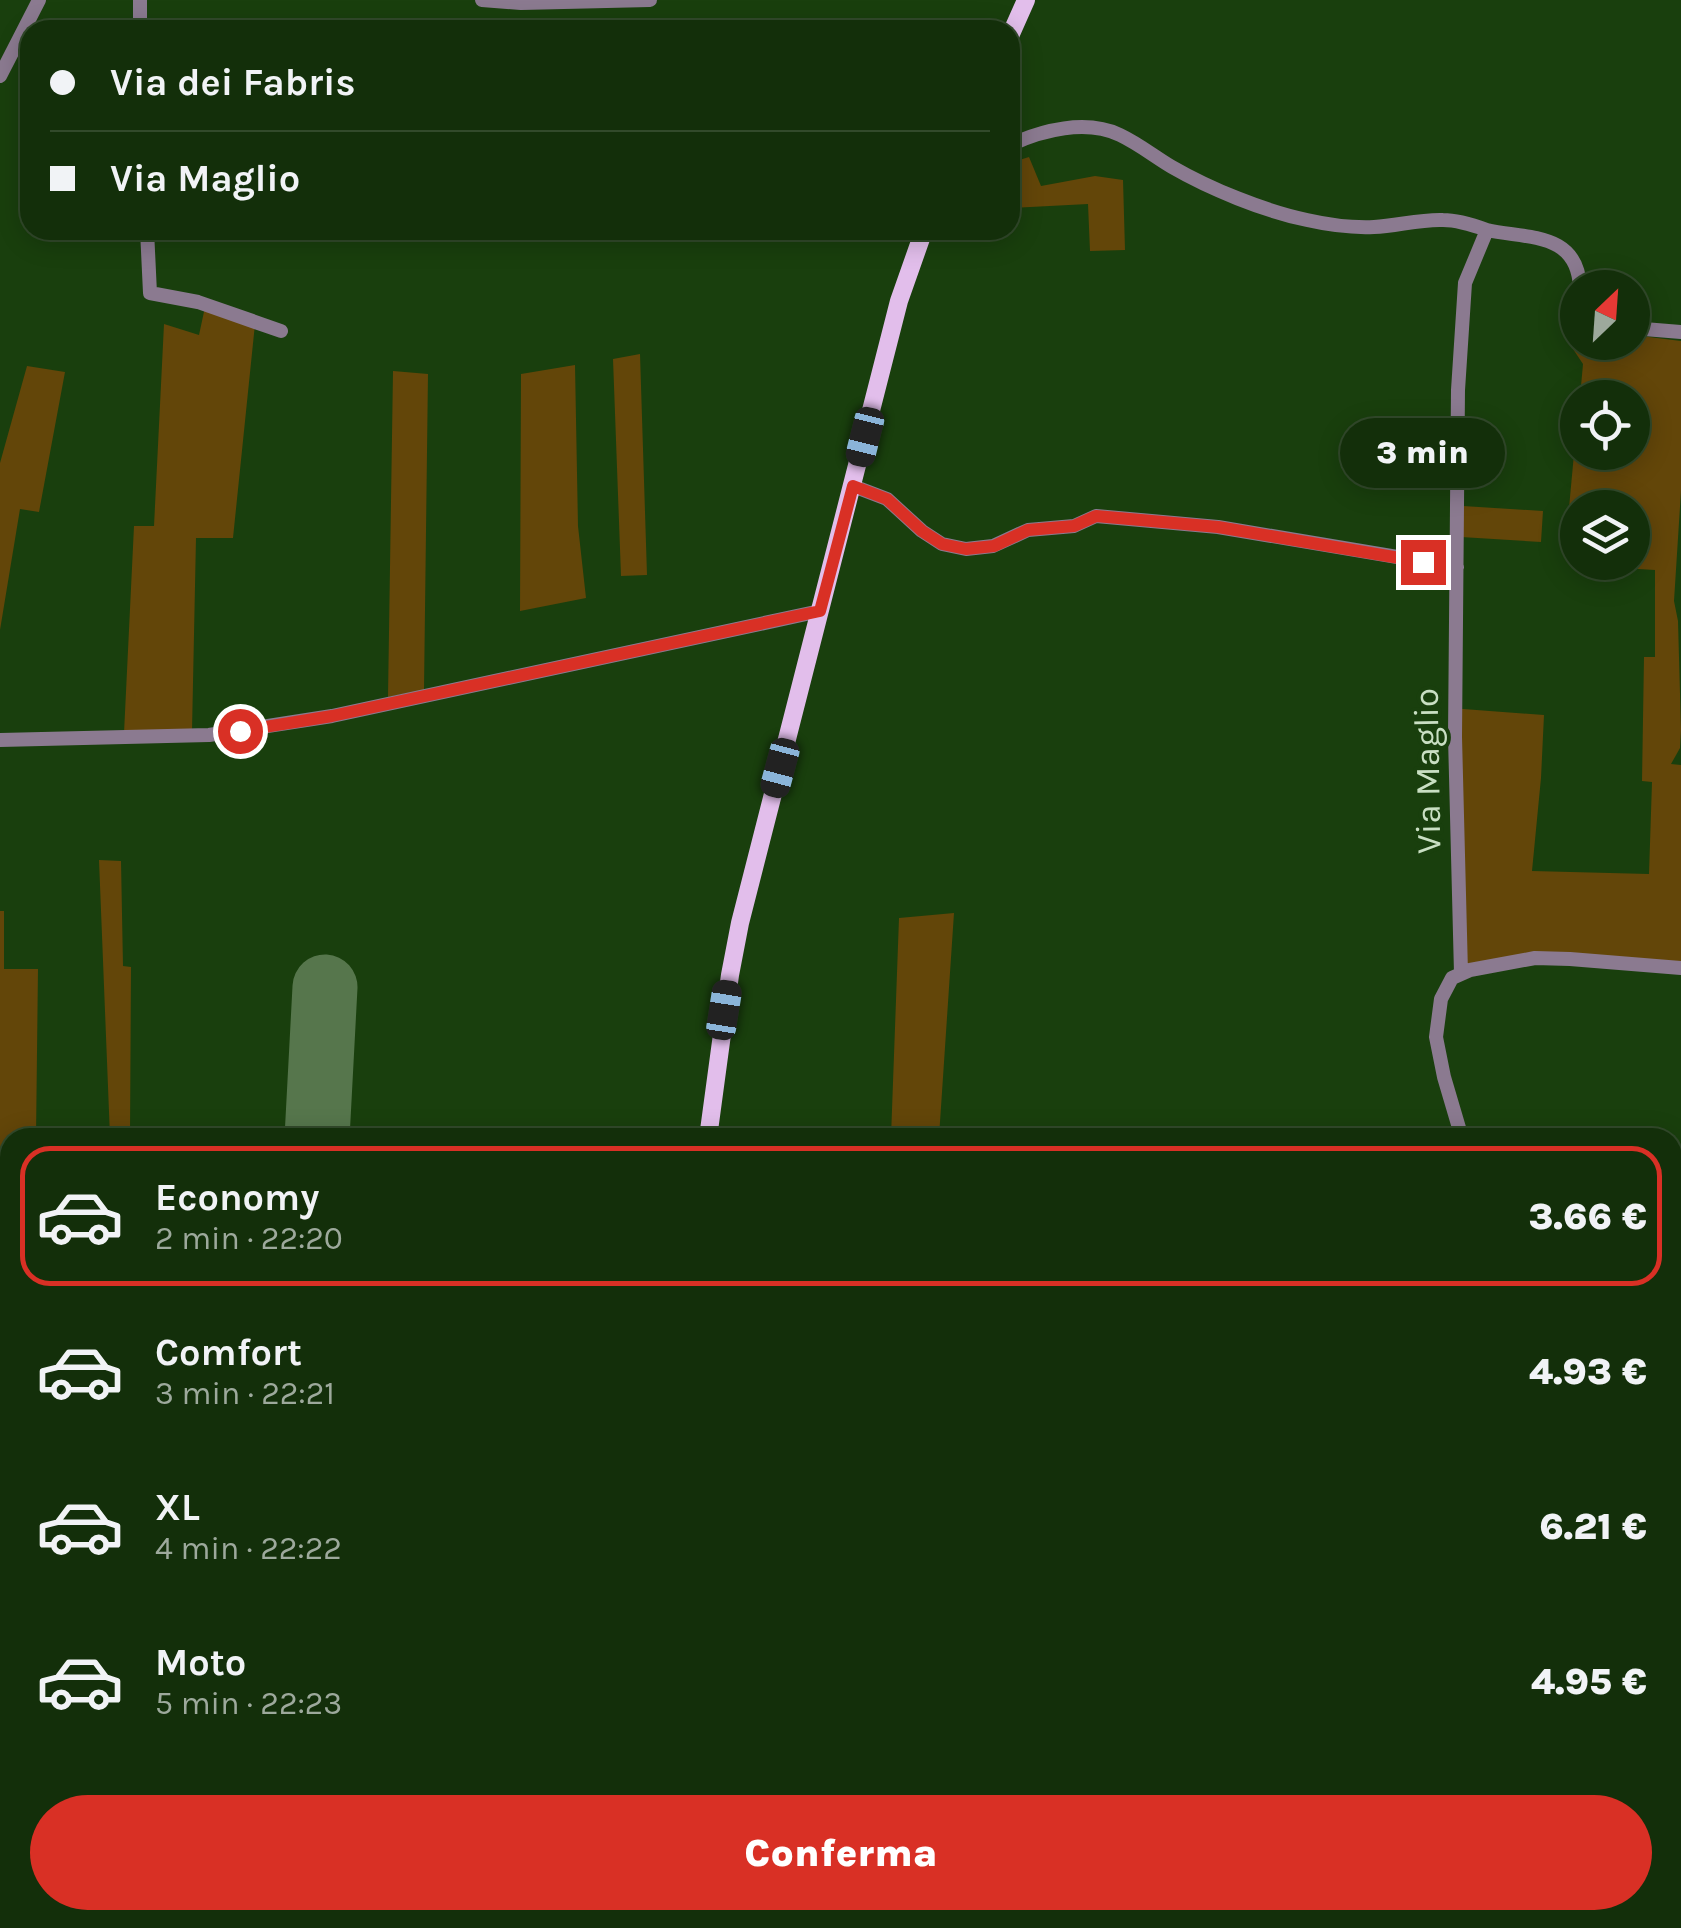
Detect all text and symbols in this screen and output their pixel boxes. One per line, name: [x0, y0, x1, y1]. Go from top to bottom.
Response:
text: Via dei Fabris: [110, 60, 356, 105]
text: Via Maglio: [110, 156, 300, 201]
north arrow: [1560, 270, 1650, 360]
map controls: [1560, 270, 1650, 580]
button: locate: [1560, 380, 1650, 470]
car: [843, 404, 887, 470]
callout: 3 min: [1340, 417, 1506, 487]
text: 3 min: [1376, 434, 1469, 471]
button: layers: [1560, 490, 1650, 580]
route end: [1401, 540, 1446, 585]
street label: Via Maglio: [1406, 688, 1449, 854]
route start: [218, 709, 263, 754]
car: [758, 735, 802, 801]
car: [704, 978, 744, 1042]
icon: car: [35, 1171, 125, 1261]
text: Economy: [155, 1175, 319, 1220]
text: 3.66 €: [1528, 1194, 1647, 1239]
text: 2 min · 22:20: [155, 1220, 343, 1257]
icon: car: [35, 1326, 125, 1416]
text: Comfort: [155, 1330, 302, 1375]
text: 4.93 €: [1529, 1349, 1647, 1394]
text: 3 min · 22:21: [155, 1375, 335, 1412]
icon: car: [35, 1481, 125, 1571]
text: XL: [155, 1485, 200, 1530]
text: 6.21 €: [1539, 1504, 1647, 1549]
text: 4 min · 22:22: [155, 1530, 342, 1567]
icon: car: [35, 1636, 125, 1726]
text: Moto: [155, 1640, 246, 1685]
text: 4.95 €: [1531, 1659, 1647, 1704]
text: 5 min · 22:23: [155, 1685, 342, 1722]
button: Conferma: [30, 1795, 1652, 1910]

